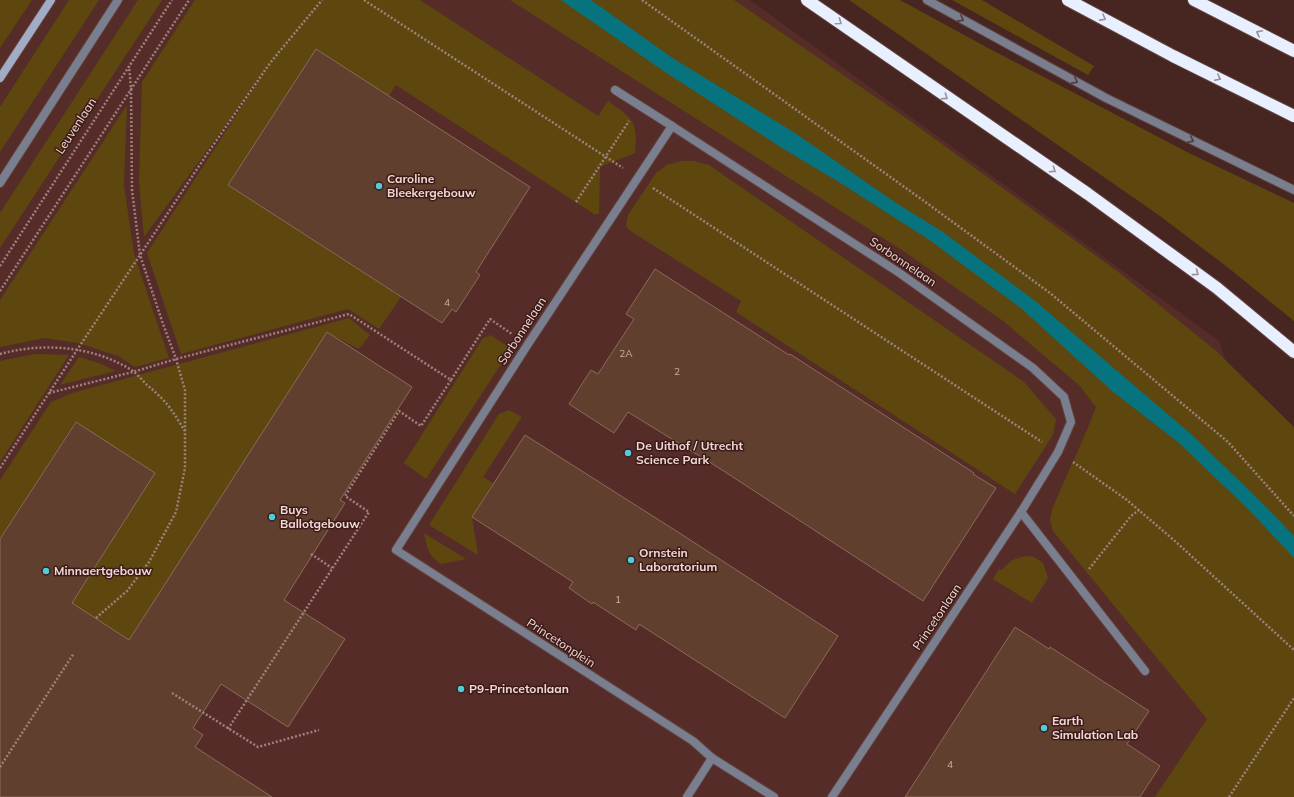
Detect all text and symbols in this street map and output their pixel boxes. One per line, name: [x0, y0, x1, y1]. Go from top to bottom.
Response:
one-way arrow: [957, 14, 964, 22]
one-way arrow: [1098, 14, 1106, 21]
one-way arrow: [834, 17, 841, 24]
one-way arrow: [1256, 30, 1263, 38]
one-way arrow: [1214, 73, 1221, 81]
one-way arrow: [1071, 76, 1078, 84]
one-way arrow: [941, 92, 948, 99]
street label: Leuvenlaan: [52, 95, 99, 157]
one-way arrow: [1187, 135, 1194, 143]
one-way arrow: [1048, 165, 1055, 172]
place label: Caroline Bleekergebouw: [387, 171, 476, 200]
marker: Caroline Bleekergebouw: [374, 181, 384, 191]
street label: Sorbonnelaan: [867, 234, 940, 290]
one-way arrow: [1191, 268, 1198, 275]
street label: Sorbonnelaan: [494, 294, 549, 367]
house number: 4: [444, 296, 450, 309]
house number: 2A: [619, 347, 633, 360]
house number: 2: [674, 365, 680, 378]
place label: De Uithof / Utrecht Science Park: [636, 438, 744, 467]
marker: De Uithof / Utrecht Science Park: [623, 448, 633, 458]
place label: Buys Ballotgebouw: [280, 502, 360, 531]
marker: Buys Ballotgebouw: [267, 512, 277, 522]
place label: Ornstein Laboratorium: [639, 545, 717, 574]
marker: Ornstein Laboratorium: [626, 555, 636, 565]
place label: Minnaertgebouw: [54, 563, 152, 578]
marker: Minnaertgebouw: [41, 566, 51, 576]
street label: Princetonlaan: [909, 581, 964, 653]
house number: 1: [615, 593, 621, 606]
street label: Princetonplein: [524, 615, 598, 670]
place label: P9-Princetonlaan: [469, 681, 569, 696]
marker: P9-Princetonlaan: [456, 684, 466, 694]
place label: Earth Simulation Lab: [1052, 713, 1138, 742]
marker: Earth Simulation Lab: [1039, 723, 1049, 733]
house number: 4: [947, 758, 953, 771]

